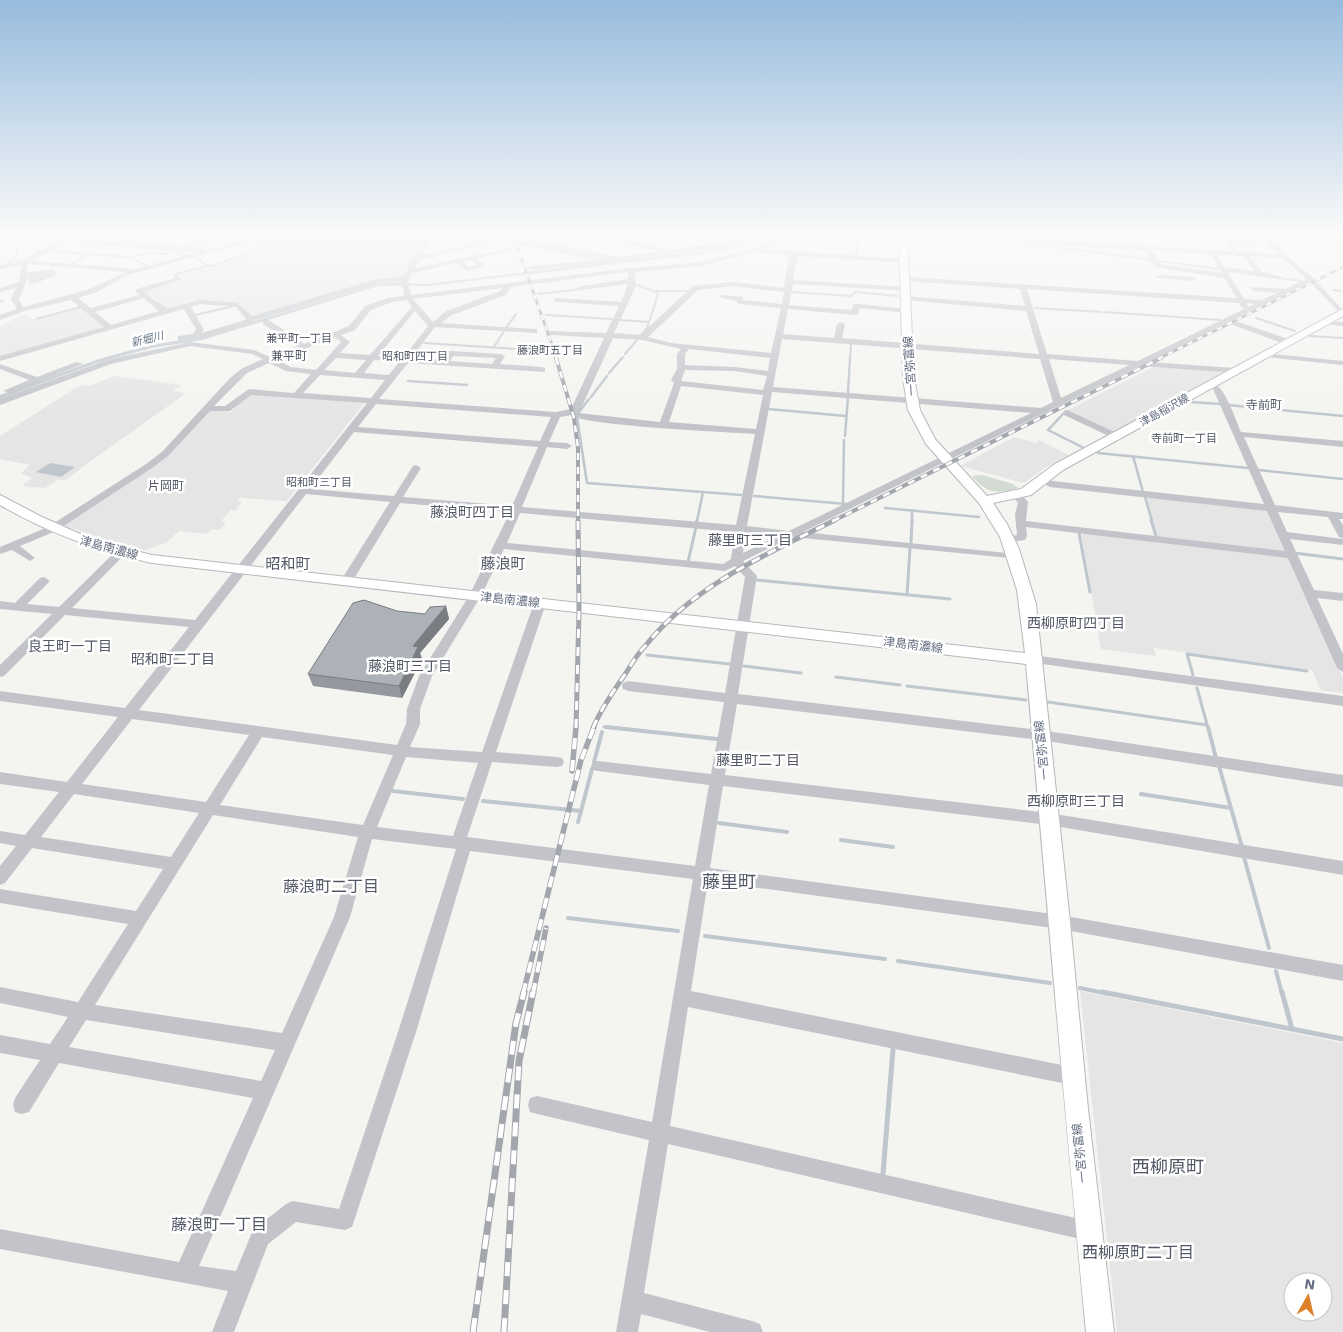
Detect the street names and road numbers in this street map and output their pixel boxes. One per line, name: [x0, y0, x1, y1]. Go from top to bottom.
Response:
street label: 一宮弥富線: [901, 336, 919, 396]
street label: 津島稲沢線: [1137, 391, 1191, 429]
street label: 津島南濃線: [78, 533, 140, 563]
street label: 津島南濃線: [479, 590, 541, 610]
street label: 津島南濃線: [882, 634, 944, 656]
street label: 一宮弥富線: [1032, 719, 1052, 781]
street label: 一宮弥富線: [1070, 1122, 1090, 1184]

